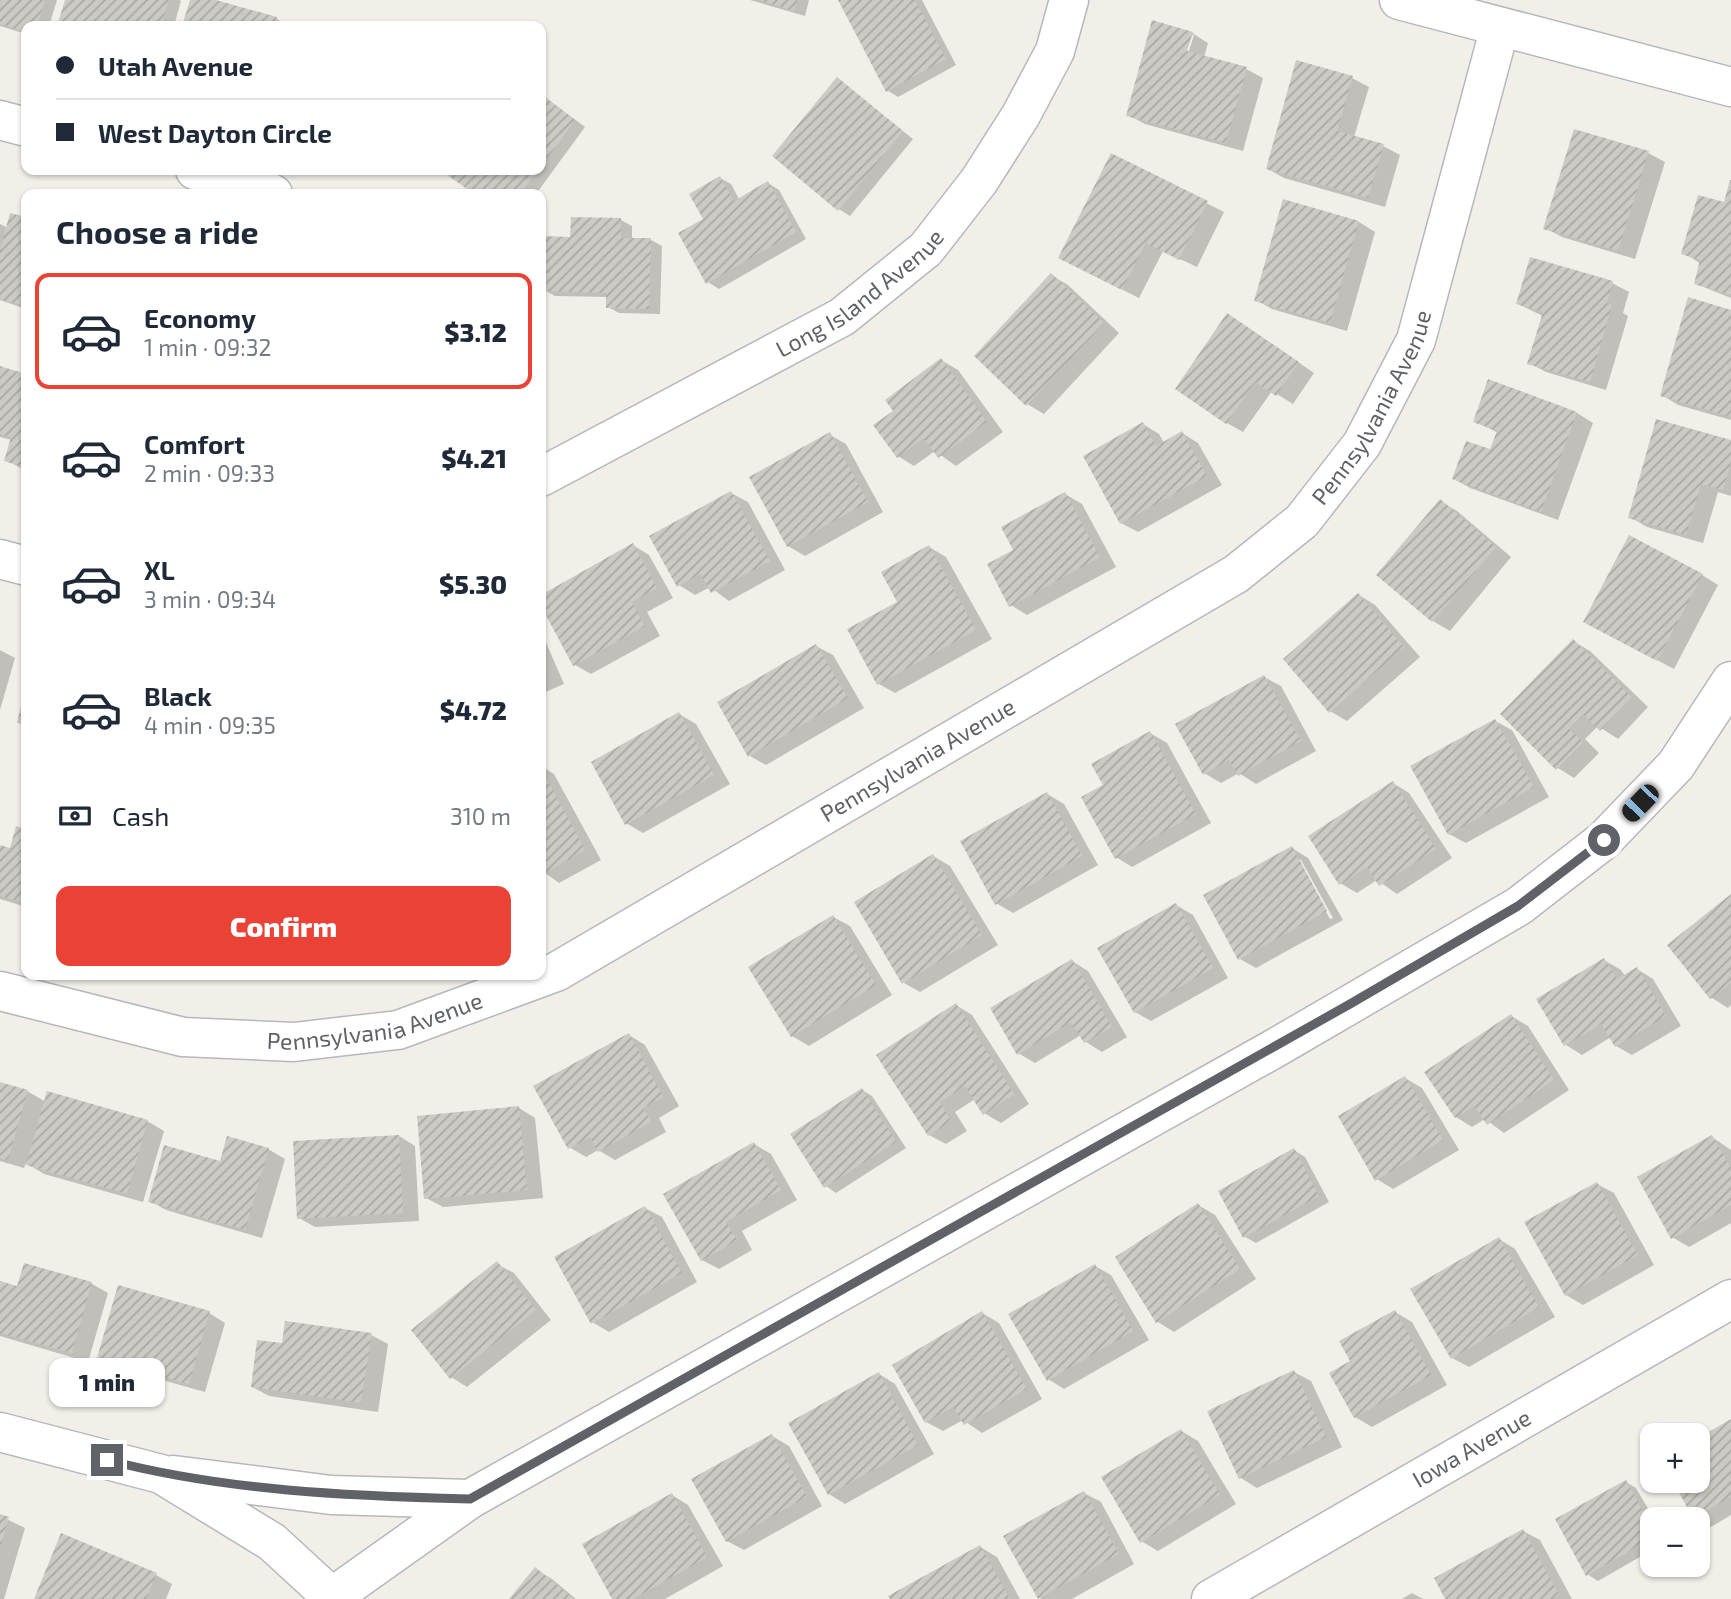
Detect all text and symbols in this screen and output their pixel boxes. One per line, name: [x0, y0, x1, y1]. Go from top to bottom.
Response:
text: Utah Avenue: [98, 50, 253, 81]
text: West Dayton Circle: [98, 117, 332, 148]
text: Choose a ride: [56, 212, 259, 250]
street label: Long Island Avenue: [771, 223, 949, 363]
icon: car: [60, 300, 123, 363]
text: Economy: [144, 302, 256, 333]
street label: Pennsylvania Avenue: [1305, 307, 1436, 510]
text: $3.12: [444, 316, 507, 347]
text: 1 min · 09:32: [144, 333, 271, 361]
icon: car: [60, 426, 123, 489]
text: Comfort: [144, 428, 245, 459]
text: $4.21: [441, 442, 507, 473]
text: 2 min · 09:33: [144, 459, 275, 487]
icon: car: [60, 552, 123, 615]
text: XL: [144, 554, 175, 585]
text: $5.30: [439, 568, 507, 599]
text: 3 min · 09:34: [144, 585, 276, 613]
icon: car: [60, 678, 123, 741]
text: Black: [144, 680, 212, 711]
street label: Pennsylvania Avenue: [815, 692, 1020, 827]
text: $4.72: [440, 694, 507, 725]
text: 4 min · 09:35: [144, 711, 276, 739]
car: [1618, 781, 1663, 825]
icon: cash: [56, 797, 94, 835]
text: Cash: [112, 800, 169, 831]
text: 310 m: [450, 802, 511, 830]
route start: [1588, 824, 1620, 856]
button: Confirm: [56, 886, 511, 966]
street label: Pennsylvania Avenue: [266, 985, 486, 1055]
callout: 1 min: [49, 1358, 165, 1408]
text: 1 min: [79, 1368, 135, 1396]
street label: Iowa Avenue: [1407, 1403, 1536, 1493]
map controls: [1640, 1423, 1710, 1577]
button: +: [1640, 1423, 1710, 1493]
route end: [91, 1444, 123, 1476]
button: −: [1640, 1507, 1710, 1577]

